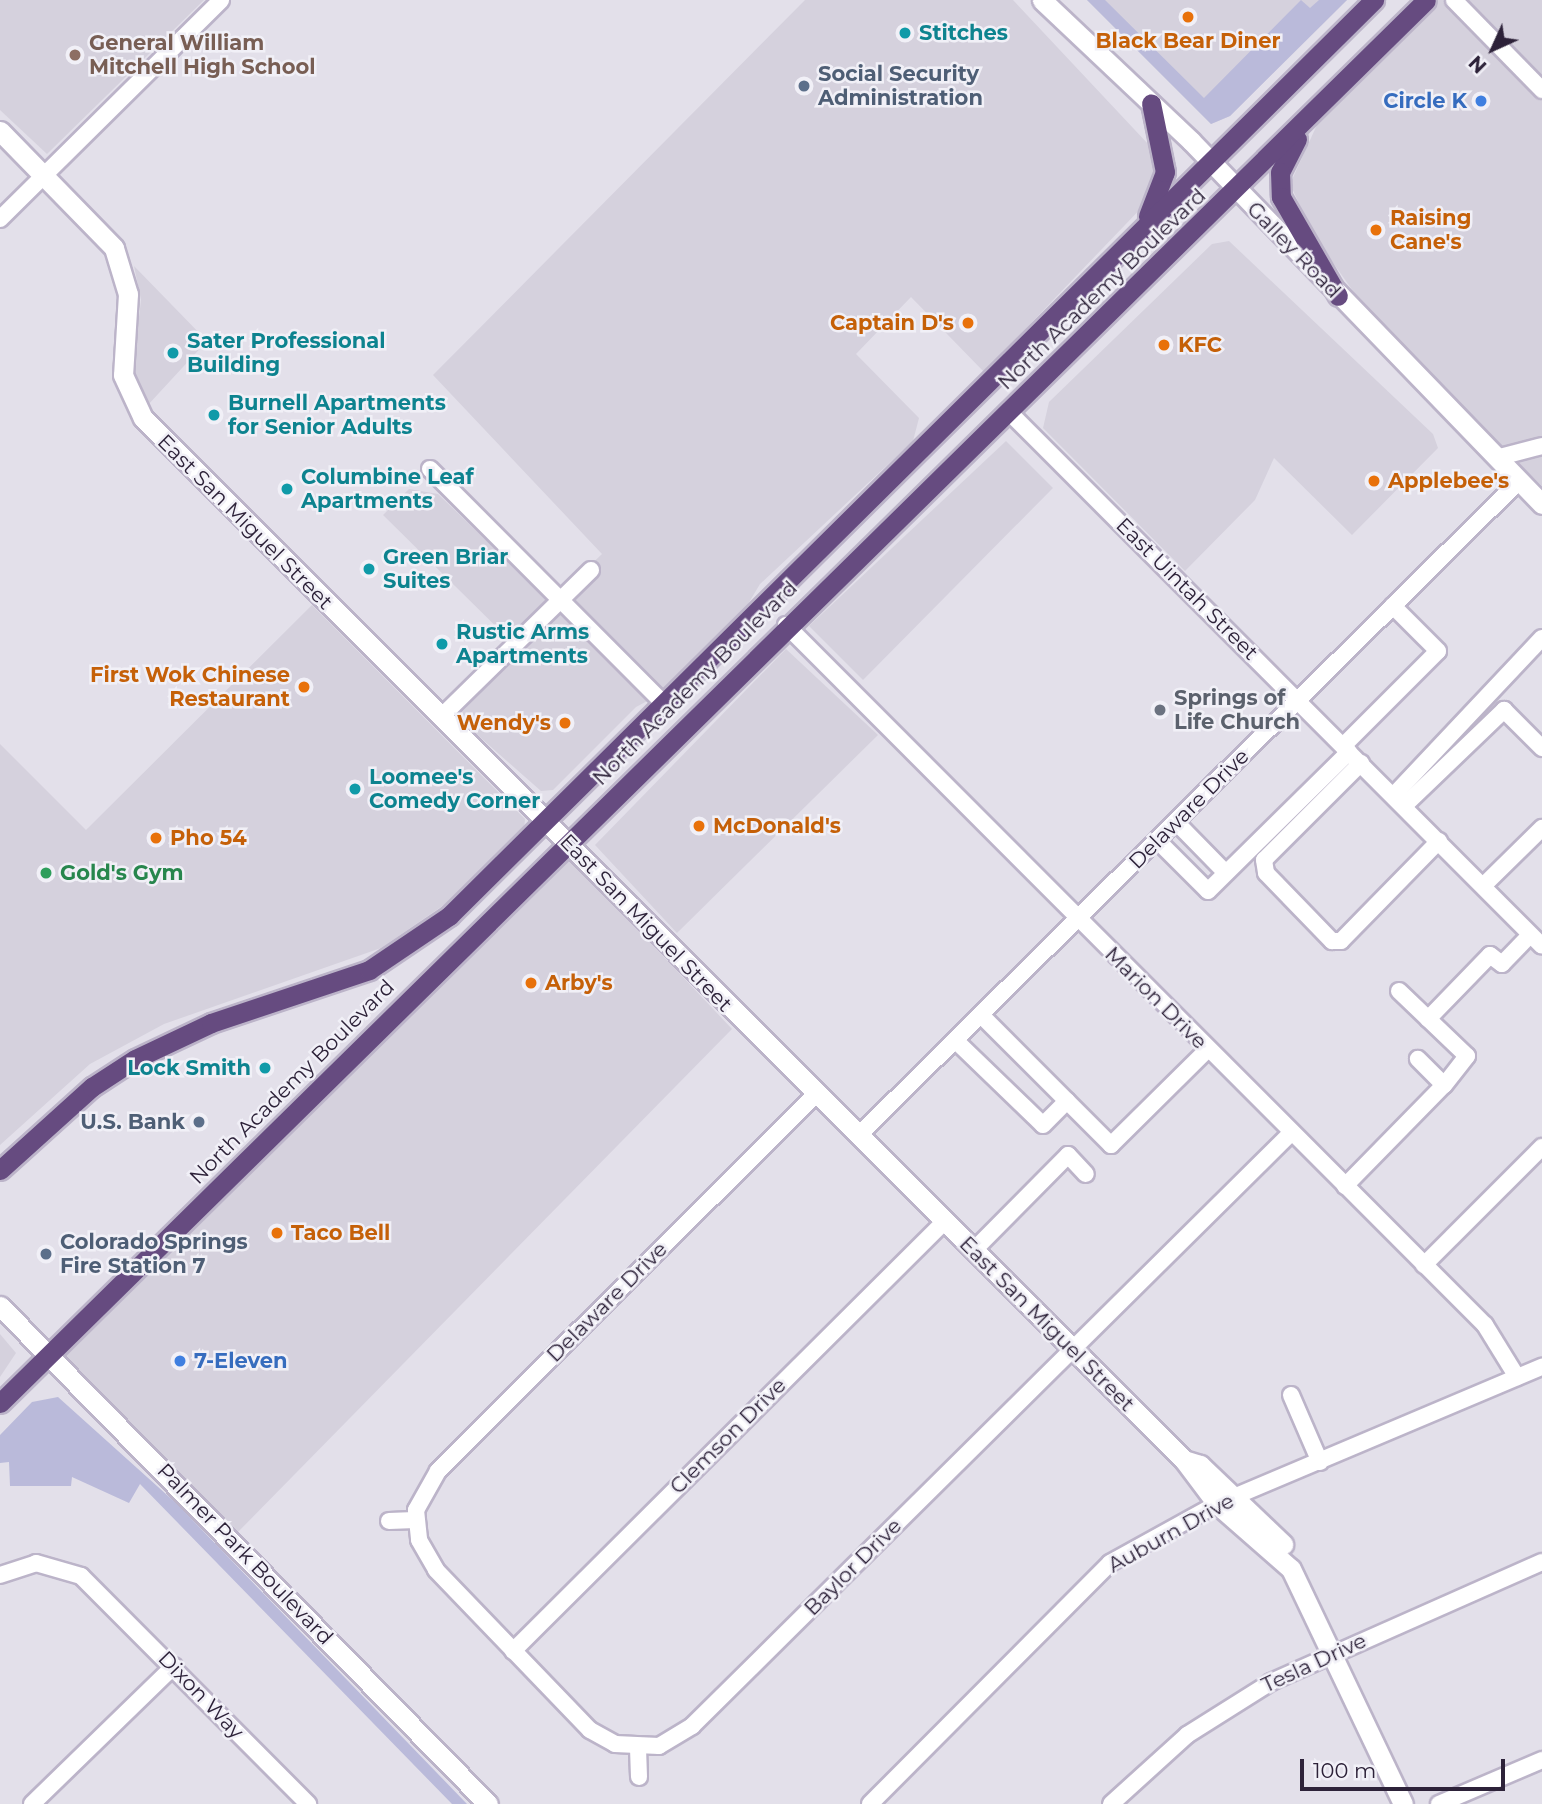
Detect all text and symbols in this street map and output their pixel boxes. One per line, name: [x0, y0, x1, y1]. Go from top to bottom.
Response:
marker: Black Bear Diner: [1180, 9, 1196, 25]
north arrow: [1458, 14, 1528, 84]
place label: Stitches: [919, 20, 1008, 46]
marker: Stitches: [897, 25, 913, 41]
place label: Black Bear Diner: [1096, 28, 1280, 54]
place label: General William Mitchell High School: [89, 30, 316, 80]
marker: General William Mitchell High School: [67, 47, 83, 63]
text: N: [1464, 51, 1491, 78]
place label: Social Security Administration: [818, 61, 983, 111]
marker: Social Security Administration: [796, 78, 812, 94]
place label: Circle K: [1383, 88, 1467, 114]
marker: Circle K: [1473, 93, 1489, 109]
street label: North Academy Boulevard: [993, 183, 1211, 395]
street label: Galley Road: [1242, 197, 1346, 303]
place label: Raising Cane's: [1390, 205, 1471, 255]
marker: Raising Cane's: [1368, 222, 1384, 238]
place label: Captain D's: [830, 310, 954, 336]
marker: Captain D's: [960, 315, 976, 331]
place label: Sater Professional Building: [187, 328, 386, 378]
place label: KFC: [1178, 332, 1222, 358]
marker: KFC: [1156, 337, 1172, 353]
marker: Sater Professional Building: [165, 345, 181, 361]
place label: Burnell Apartments for Senior Adults: [228, 390, 446, 440]
marker: Burnell Apartments for Senior Adults: [206, 407, 222, 423]
street label: East San Miguel Street: [152, 429, 338, 615]
place label: Columbine Leaf Apartments: [301, 464, 474, 514]
place label: Applebee's: [1388, 468, 1509, 494]
marker: Applebee's: [1366, 473, 1382, 489]
marker: Columbine Leaf Apartments: [279, 481, 295, 497]
street label: East Uintah Street: [1111, 513, 1263, 665]
place label: Green Briar Suites: [383, 544, 508, 594]
marker: Green Briar Suites: [361, 561, 377, 577]
street label: North Academy Boulevard: [587, 575, 803, 791]
place label: Rustic Arms Apartments: [456, 619, 589, 669]
marker: Rustic Arms Apartments: [434, 636, 450, 652]
place label: First Wok Chinese Restaurant: [90, 662, 290, 712]
marker: First Wok Chinese Restaurant: [296, 679, 312, 695]
place label: Springs of Life Church: [1174, 685, 1300, 735]
marker: Springs of Life Church: [1152, 702, 1168, 718]
place label: Wendy's: [457, 710, 551, 736]
marker: Wendy's: [557, 715, 573, 731]
street label: Delaware Drive: [1124, 744, 1254, 874]
place label: Loomee's Comedy Corner: [369, 764, 540, 814]
marker: Loomee's Comedy Corner: [347, 781, 363, 797]
place label: McDonald's: [713, 813, 841, 839]
marker: McDonald's: [691, 818, 707, 834]
place label: Pho 54: [170, 825, 247, 851]
street label: East San Miguel Street: [555, 829, 737, 1017]
marker: Pho 54: [148, 830, 164, 846]
place label: Gold's Gym: [60, 860, 184, 886]
marker: Gold's Gym: [38, 865, 54, 881]
street label: Marion Drive: [1100, 942, 1212, 1054]
place label: Arby's: [545, 970, 613, 996]
street label: North Academy Boulevard: [184, 974, 400, 1190]
marker: Arby's: [523, 975, 539, 991]
place label: Lock Smith: [127, 1055, 251, 1081]
marker: Lock Smith: [257, 1060, 273, 1076]
place label: U.S. Bank: [80, 1109, 185, 1135]
marker: U.S. Bank: [191, 1114, 207, 1130]
place label: Taco Bell: [291, 1220, 390, 1246]
marker: Taco Bell: [269, 1225, 285, 1241]
place label: Colorado Springs Fire Station 7: [60, 1229, 248, 1279]
street label: East San Miguel Street: [954, 1231, 1140, 1417]
street label: Delaware Drive: [542, 1237, 672, 1367]
marker: Colorado Springs Fire Station 7: [38, 1246, 54, 1262]
place label: 7-Eleven: [194, 1348, 288, 1374]
marker: 7-Eleven: [172, 1353, 188, 1369]
street label: Clemson Drive: [665, 1373, 791, 1499]
street label: Palmer Park Boulevard: [152, 1458, 338, 1650]
street label: Auburn Drive: [1104, 1488, 1238, 1578]
street label: Baylor Drive: [799, 1513, 907, 1621]
street label: Tesla Drive: [1258, 1628, 1370, 1698]
street label: Dixon Way: [153, 1646, 249, 1744]
scale bar: [1304, 1744, 1509, 1788]
text: 100 m: [1313, 1758, 1376, 1783]

